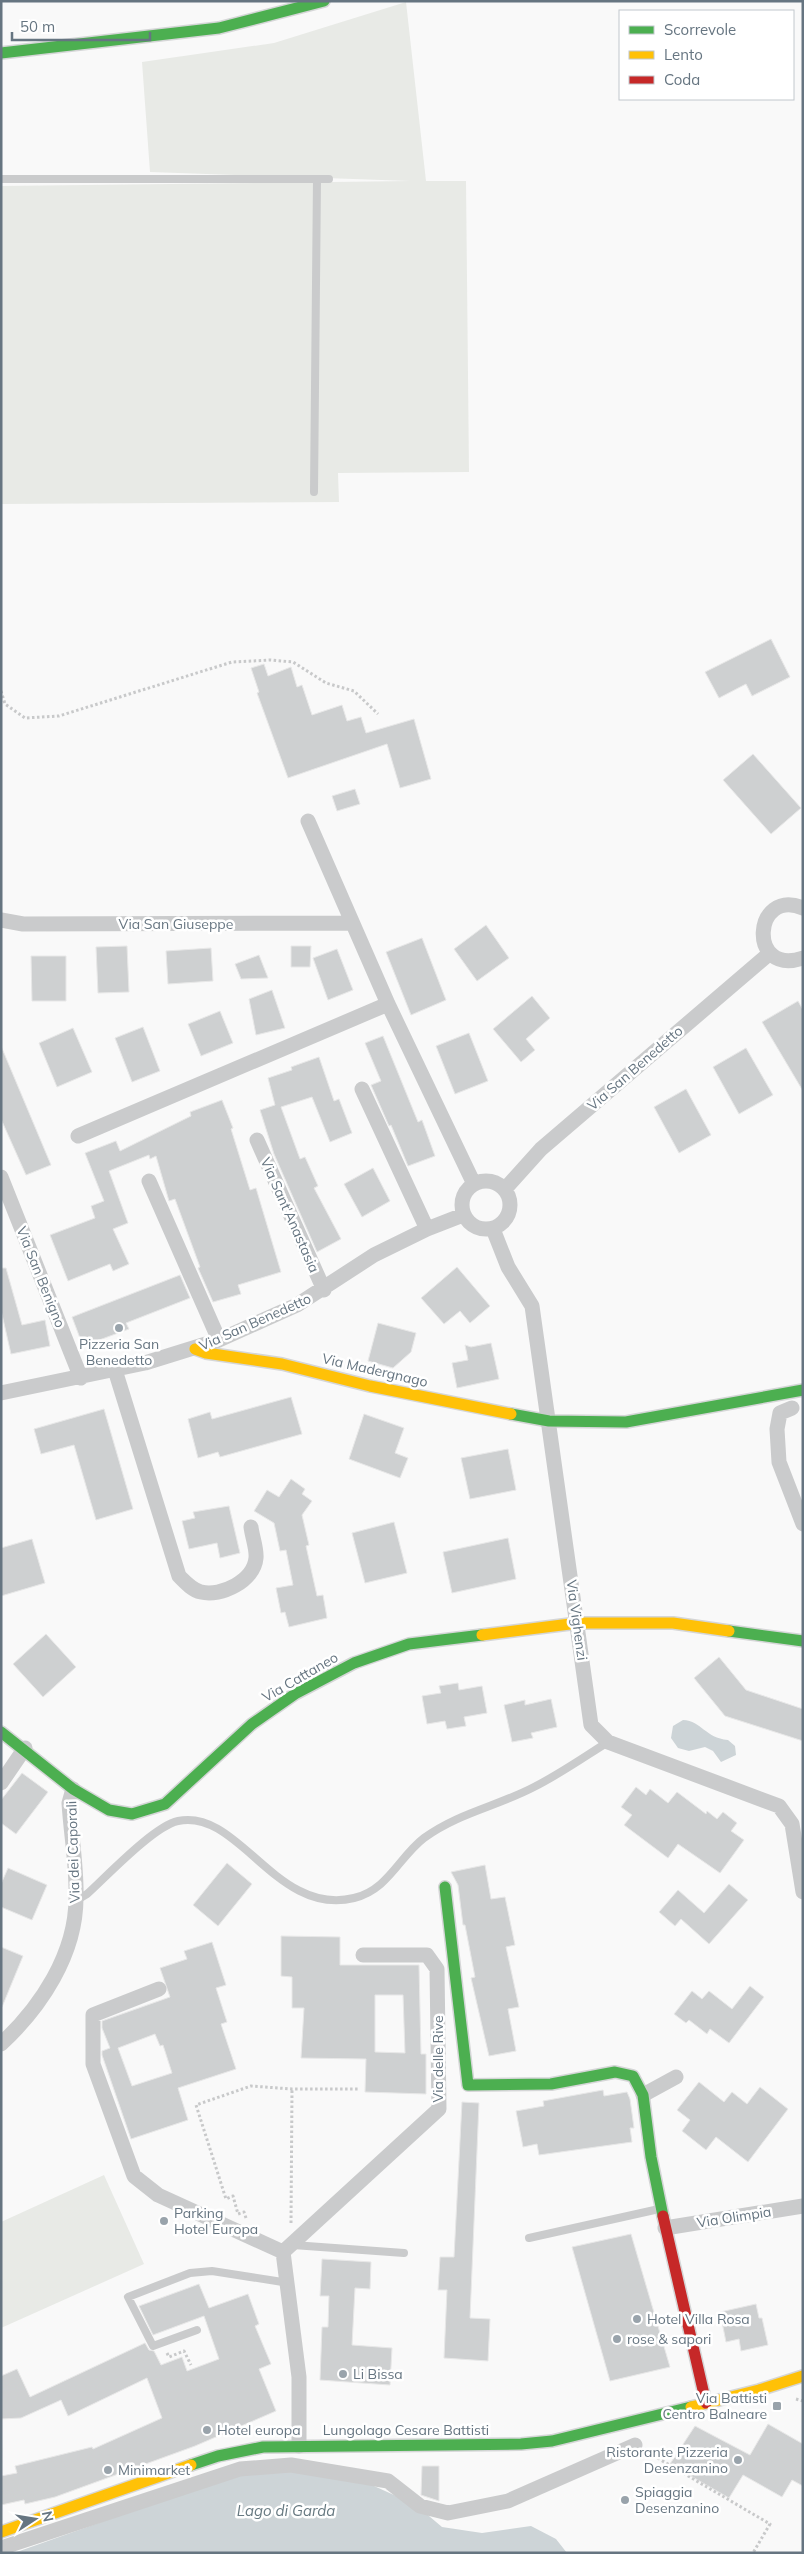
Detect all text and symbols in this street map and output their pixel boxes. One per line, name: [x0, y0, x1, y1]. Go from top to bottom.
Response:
scale bar: [12, 10, 150, 42]
legend: [619, 10, 794, 100]
text: 50 m: [20, 17, 55, 36]
text: Scorrevole: [664, 20, 736, 39]
text: Lento: [664, 45, 703, 64]
text: Coda: [664, 70, 700, 89]
street label: Via San Giuseppe: [119, 915, 233, 933]
street label: Via San Benedetto: [584, 1022, 686, 1114]
street label: Via Sant'Anastasia: [257, 1155, 323, 1275]
street label: Via San Benigno: [13, 1224, 69, 1330]
street label: Via San Benedetto: [196, 1289, 314, 1355]
marker: Pizzeria San Benedetto: [113, 1322, 125, 1334]
place label: Pizzeria San Benedetto: [79, 1335, 159, 1369]
street label: Via Madergnago: [320, 1349, 430, 1391]
street label: Via Vighenzi: [562, 1578, 592, 1662]
street label: Via Cattaneo: [259, 1648, 341, 1706]
street label: Via dei Caporali: [62, 1801, 84, 1903]
street label: Via delle Rive: [429, 2015, 447, 2103]
street label: Via Olimpia: [696, 2202, 772, 2232]
place label: Parking Hotel Europa: [174, 2204, 258, 2238]
marker: Parking Hotel Europa: [158, 2215, 170, 2227]
place label: Hotel Villa Rosa: [647, 2310, 750, 2328]
marker: Hotel Villa Rosa: [631, 2313, 643, 2325]
place label: rose & sapori: [627, 2330, 711, 2348]
marker: rose & sapori: [611, 2333, 623, 2345]
place label: Li Bissa: [353, 2365, 403, 2383]
marker: Li Bissa: [337, 2368, 349, 2380]
place label: Via Battisti Centro Balneare: [662, 2389, 767, 2423]
marker: Via Battisti Centro Balneare: [771, 2400, 783, 2412]
place label: Hotel europa: [217, 2421, 301, 2439]
street label: Lungolago Cesare Battisti: [323, 2421, 489, 2439]
marker: Hotel europa: [201, 2424, 213, 2436]
place label: Ristorante Pizzeria Desenzanino: [606, 2443, 728, 2477]
marker: Ristorante Pizzeria Desenzanino: [732, 2454, 744, 2466]
place label: Minimarket: [118, 2461, 190, 2479]
marker: Minimarket: [102, 2464, 114, 2476]
place label: Spiaggia Desenzanino: [635, 2483, 719, 2517]
north arrow: [10, 2494, 60, 2544]
marker: Spiaggia Desenzanino: [619, 2494, 631, 2506]
water label: Lago di Garda: [237, 2501, 335, 2520]
text: N: [38, 2509, 58, 2523]

